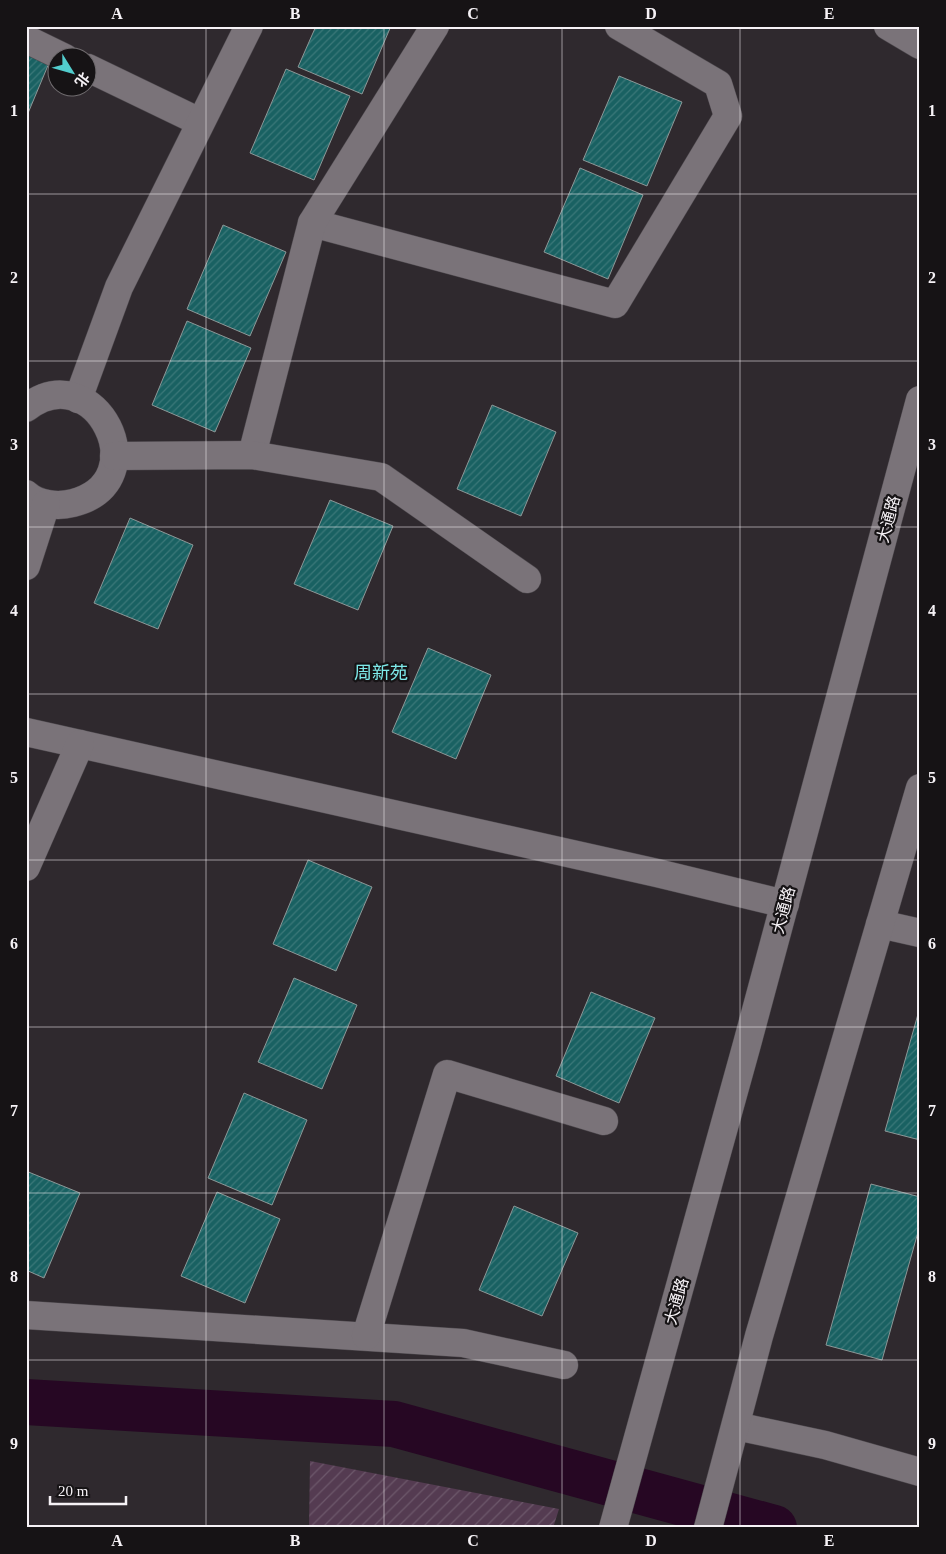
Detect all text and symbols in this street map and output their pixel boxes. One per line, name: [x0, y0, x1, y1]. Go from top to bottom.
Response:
text: A: [111, 5, 123, 22]
text: B: [290, 5, 301, 22]
text: C: [467, 5, 479, 22]
text: D: [645, 5, 657, 22]
text: E: [824, 5, 834, 22]
north arrow: [48, 48, 98, 98]
text: 北: [72, 69, 92, 90]
text: 1: [10, 102, 18, 119]
text: 1: [928, 102, 936, 119]
text: 2: [10, 269, 18, 286]
text: 2: [928, 269, 936, 286]
text: 3: [10, 436, 18, 453]
text: 3: [928, 436, 936, 453]
street label: 大通路: [874, 494, 903, 545]
text: 4: [10, 602, 18, 619]
text: 4: [928, 602, 936, 619]
district label: 周新苑: [354, 663, 408, 683]
text: 5: [10, 769, 18, 786]
text: 5: [928, 769, 936, 786]
street label: 大通路: [769, 885, 798, 936]
text: 6: [10, 935, 18, 952]
text: 6: [928, 935, 936, 952]
text: 7: [10, 1102, 18, 1119]
text: 7: [928, 1102, 936, 1119]
text: 8: [10, 1268, 18, 1285]
text: 8: [928, 1268, 936, 1285]
street label: 大通路: [662, 1276, 691, 1327]
text: 9: [10, 1435, 18, 1452]
text: 9: [928, 1435, 936, 1452]
scale bar: [50, 1474, 126, 1506]
text: 20 m: [58, 1483, 89, 1499]
text: A: [111, 1532, 123, 1549]
text: B: [290, 1532, 301, 1549]
text: C: [467, 1532, 479, 1549]
text: D: [645, 1532, 657, 1549]
text: E: [824, 1532, 834, 1549]

